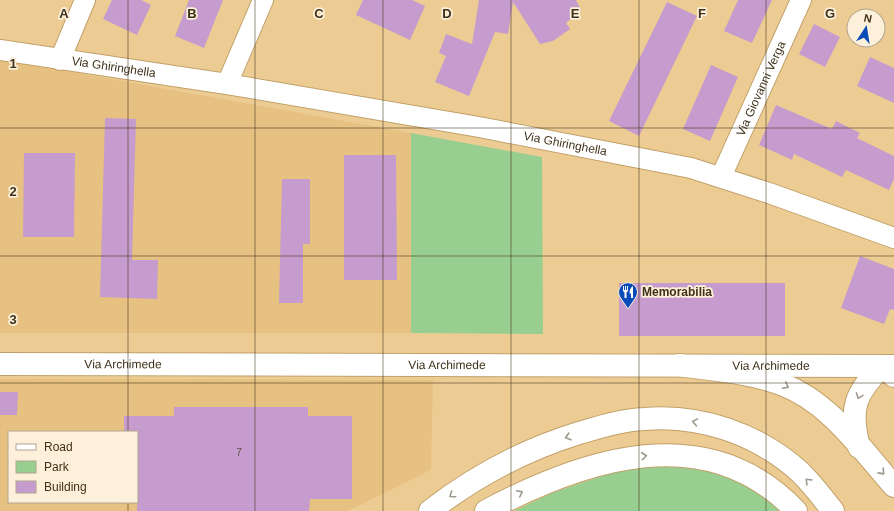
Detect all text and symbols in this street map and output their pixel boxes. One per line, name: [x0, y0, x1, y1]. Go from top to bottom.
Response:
text: A: [59, 6, 69, 21]
text: B: [187, 6, 197, 21]
text: C: [314, 6, 324, 21]
text: D: [442, 6, 452, 21]
text: E: [571, 6, 580, 21]
text: F: [698, 6, 706, 21]
text: G: [825, 6, 835, 21]
north arrow: [846, 8, 886, 48]
text: N: [863, 12, 873, 25]
street label: Via Giovanni Verga: [733, 39, 789, 138]
street label: Via Ghiringhella: [71, 54, 157, 80]
text: 1: [9, 56, 17, 71]
street label: Via Ghiringhella: [522, 129, 608, 159]
text: 2: [9, 184, 17, 199]
restaurant icon: Memorabilia: [617, 281, 639, 309]
place label: Memorabilia: [642, 285, 712, 299]
text: 3: [9, 312, 17, 327]
street label: Via Archimede: [84, 357, 162, 371]
street label: Via Archimede: [408, 358, 486, 372]
street label: Via Archimede: [732, 359, 810, 373]
one-way arrow: [781, 381, 789, 389]
one-way arrow: [855, 393, 863, 400]
one-way arrow: [692, 418, 698, 426]
legend: [8, 431, 138, 503]
one-way arrow: [565, 432, 572, 441]
text: Road: [44, 440, 73, 454]
house number: 7: [236, 447, 242, 458]
one-way arrow: [641, 452, 647, 461]
text: Park: [44, 460, 70, 474]
one-way arrow: [877, 467, 884, 475]
one-way arrow: [805, 478, 813, 486]
text: Building: [44, 480, 87, 494]
one-way arrow: [449, 490, 456, 498]
one-way arrow: [516, 490, 523, 498]

